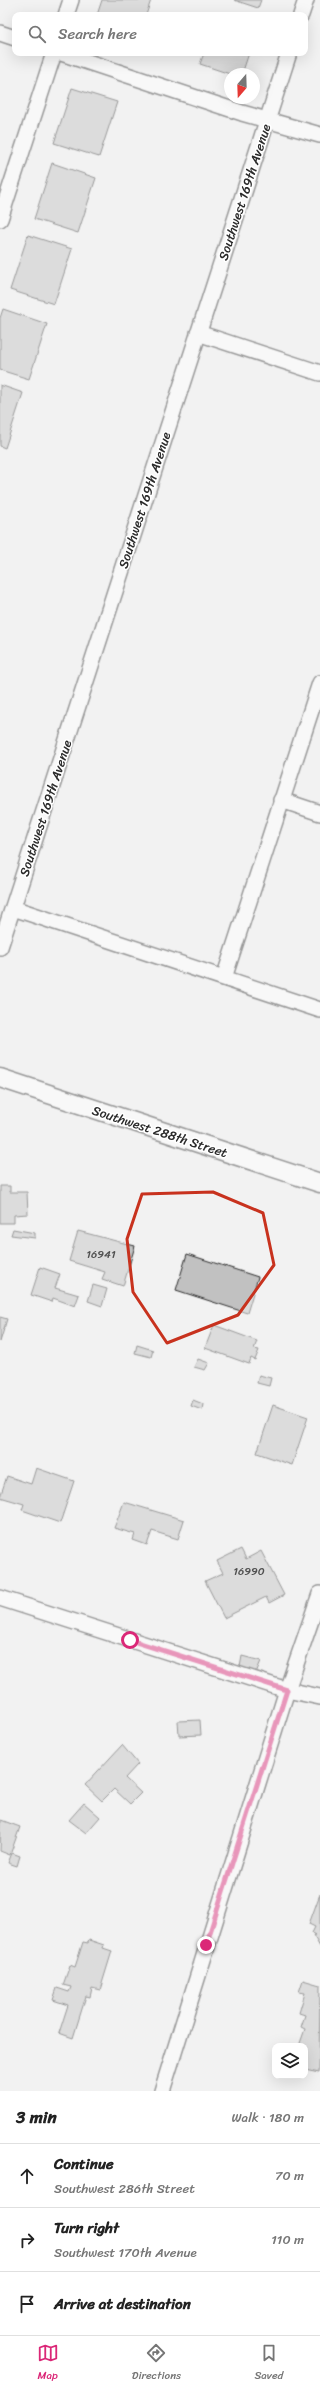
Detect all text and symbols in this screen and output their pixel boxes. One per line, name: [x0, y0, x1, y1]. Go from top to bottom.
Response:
search box: [12, 12, 308, 56]
text: Search here: [58, 21, 137, 47]
icon: search: [26, 23, 48, 45]
north arrow: [224, 68, 260, 104]
street label: Southwest 169th Avenue: [212, 121, 277, 263]
street label: Southwest 169th Avenue: [112, 429, 177, 571]
street label: Southwest 169th Avenue: [13, 737, 78, 879]
street label: Southwest 288th Street: [89, 1099, 231, 1164]
house number: 16941: [86, 1245, 116, 1264]
house number: 16990: [233, 1562, 265, 1581]
route start: [121, 1631, 139, 1649]
route end: [197, 1936, 215, 1954]
map controls: [272, 2043, 308, 2079]
button: layers: [272, 2043, 308, 2079]
text: 3 min: [16, 2102, 57, 2132]
text: Walk · 180 m: [232, 2106, 304, 2129]
text: Continue: [54, 2151, 114, 2177]
text: 70 m: [275, 2164, 304, 2187]
icon: ahead: [16, 2165, 38, 2187]
text: Southwest 286th Street: [54, 2177, 195, 2200]
text: Turn right: [54, 2215, 119, 2241]
text: 110 m: [271, 2228, 304, 2251]
icon: right: [16, 2229, 38, 2251]
text: Southwest 170th Avenue: [54, 2241, 197, 2264]
text: Arrive at destination: [54, 2291, 191, 2317]
icon: arrive: [16, 2293, 38, 2315]
tab: Map: [37, 2342, 59, 2385]
tab: Directions: [132, 2342, 181, 2385]
tab: Saved: [254, 2342, 283, 2385]

